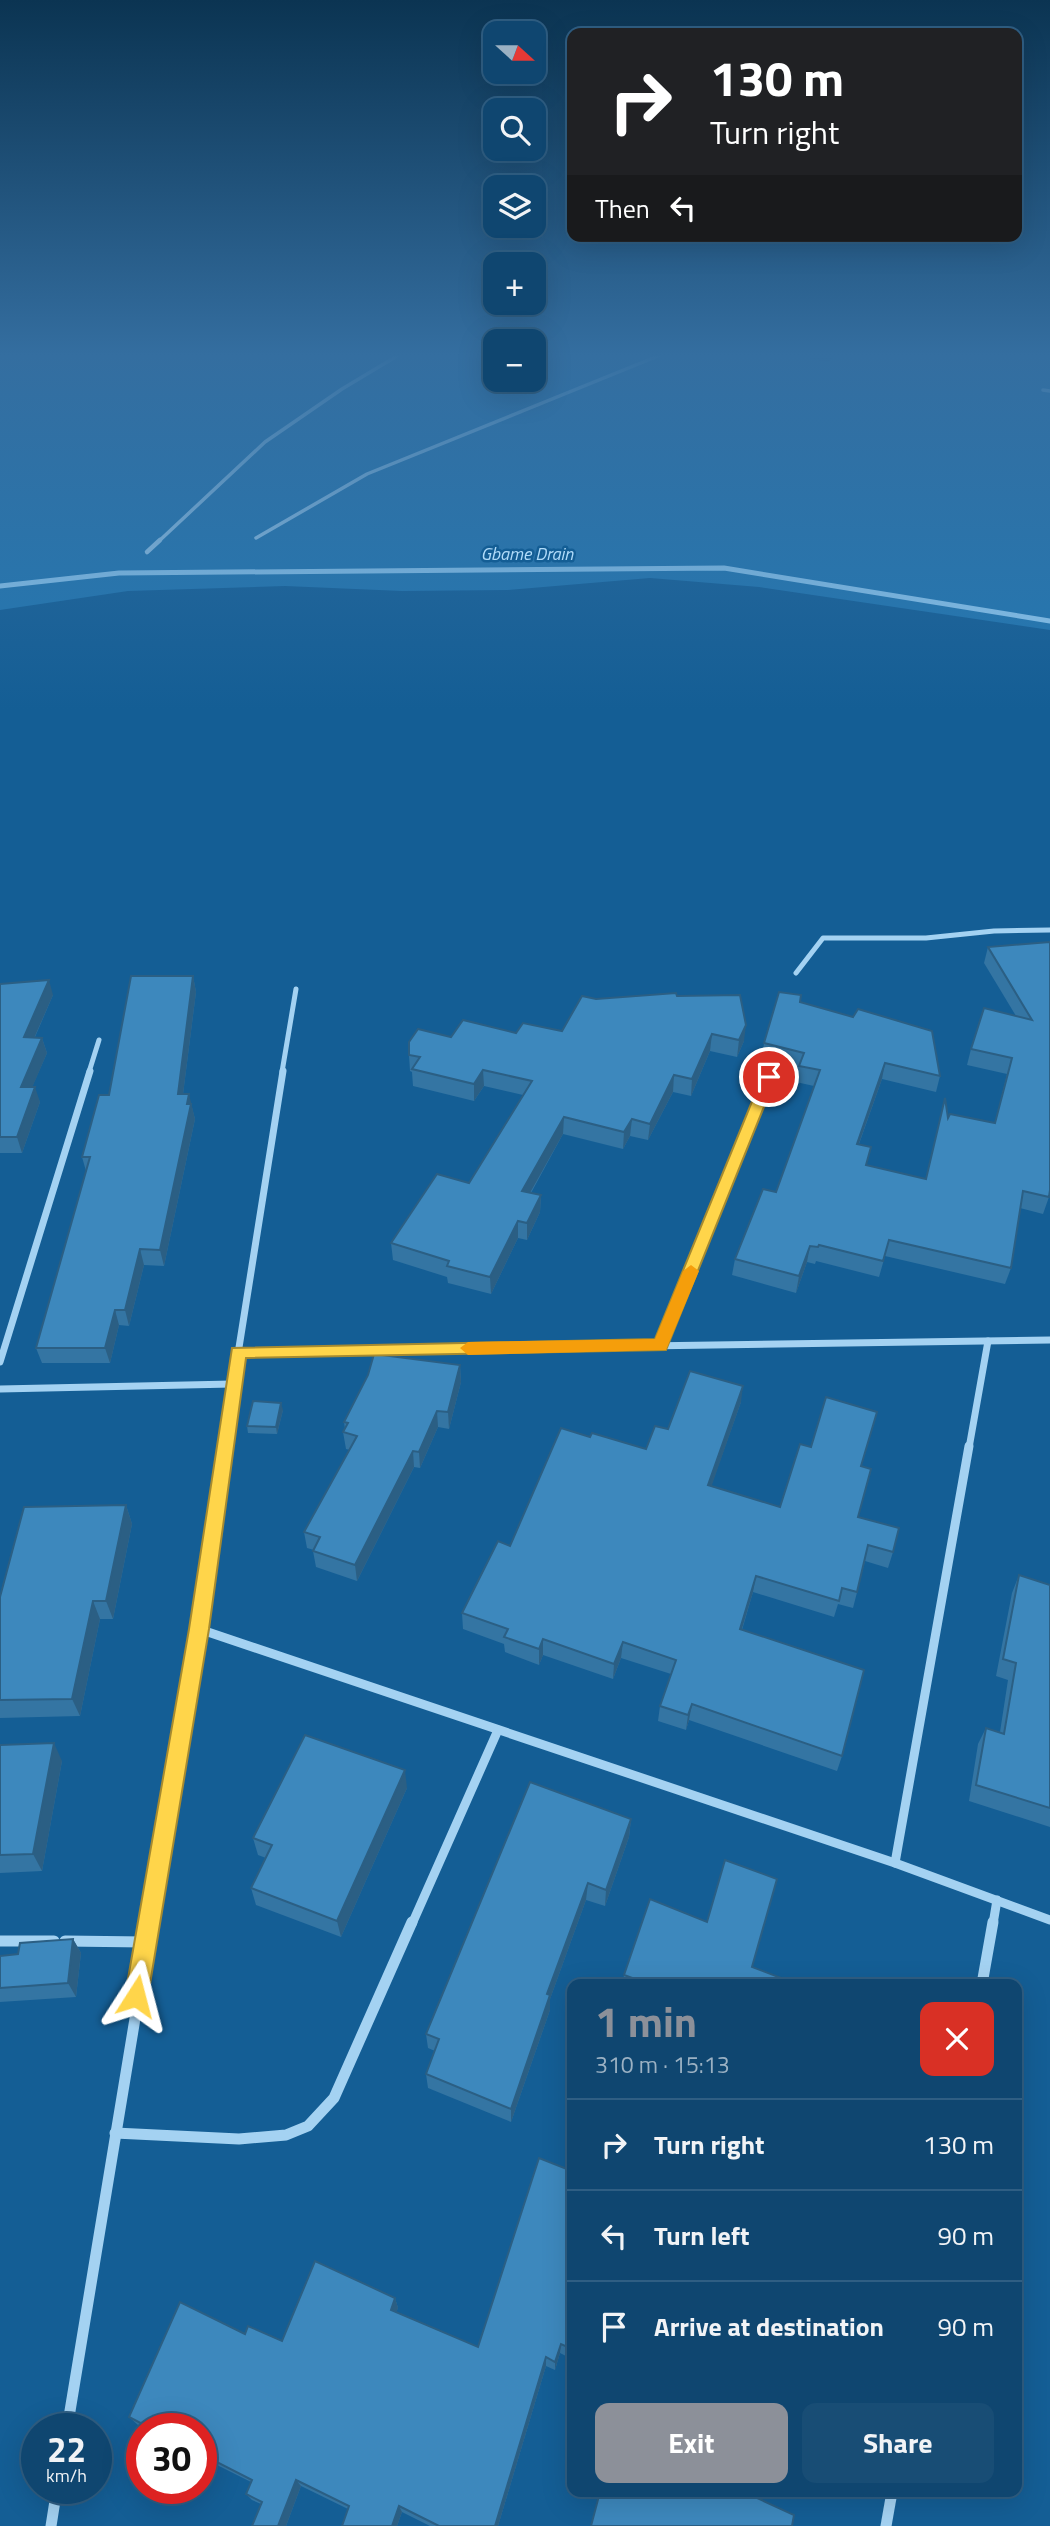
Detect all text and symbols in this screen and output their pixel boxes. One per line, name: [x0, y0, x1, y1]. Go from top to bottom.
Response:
north arrow: [483, 21, 546, 84]
map controls: [483, 21, 546, 392]
text: 130 m: [710, 40, 844, 115]
icon: right: [595, 56, 686, 147]
button: search: [483, 98, 546, 161]
text: Turn right: [710, 108, 839, 156]
button: layers: [483, 175, 546, 238]
text: Then: [595, 189, 650, 228]
icon: left: [664, 189, 702, 227]
button: +: [483, 252, 546, 315]
button: −: [483, 329, 546, 392]
water label: Gbame Drain: [481, 540, 574, 567]
pin: [739, 1047, 799, 1107]
icon: arrive: [750, 1058, 788, 1096]
position arrow: [99, 1959, 173, 2033]
text: 1 min: [595, 1989, 697, 2053]
button: close: [920, 2002, 994, 2076]
text: 310 m · 15:13: [595, 2047, 730, 2082]
text: Turn right: [654, 2125, 765, 2164]
text: 130 m: [923, 2125, 994, 2164]
icon: right: [595, 2126, 633, 2164]
text: Turn left: [654, 2216, 749, 2255]
text: 90 m: [937, 2216, 994, 2255]
icon: left: [595, 2217, 633, 2255]
text: Arrive at destination: [654, 2307, 884, 2346]
text: 90 m: [937, 2307, 994, 2346]
icon: arrive: [595, 2308, 633, 2346]
button: Exit: [595, 2403, 788, 2483]
button: Share: [802, 2403, 994, 2483]
speed limit sign: 30: [126, 2413, 217, 2504]
text: 22: [47, 2422, 86, 2476]
text: km/h: [46, 2462, 87, 2489]

